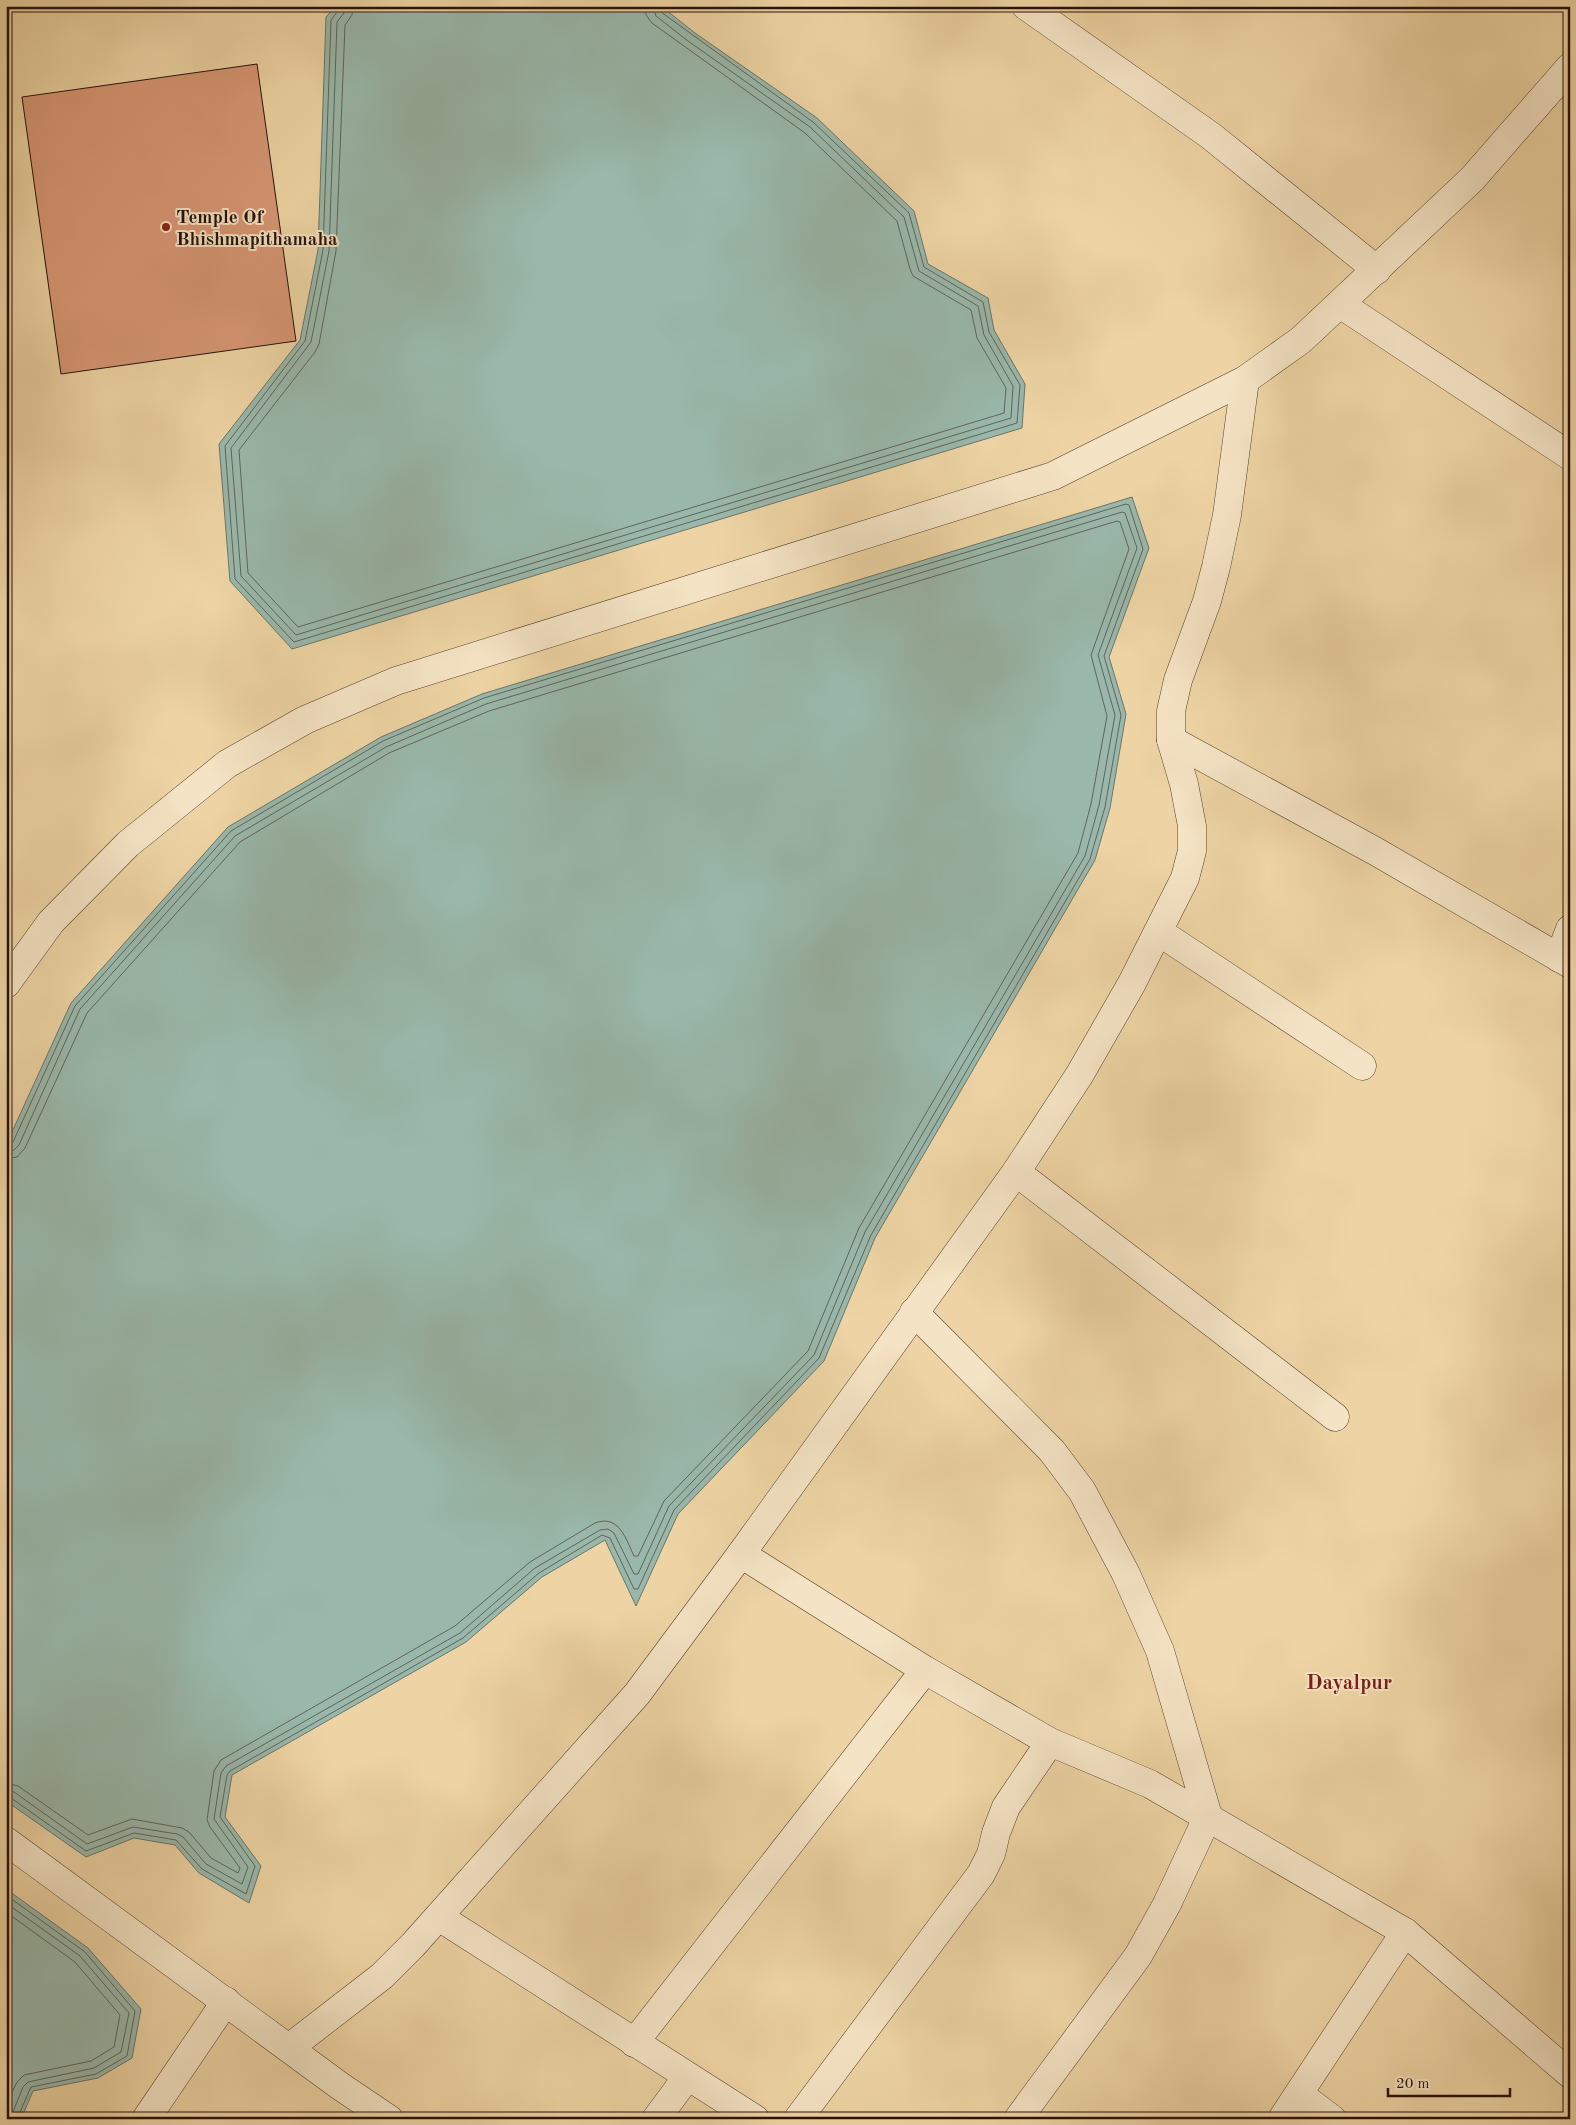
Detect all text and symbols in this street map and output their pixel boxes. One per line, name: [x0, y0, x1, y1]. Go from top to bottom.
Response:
place label: Temple Of Bhishmapithamaha: [176, 209, 338, 250]
marker: Temple Of Bhishmapithamaha: [160, 221, 172, 233]
district label: Dayalpur: [1306, 1673, 1392, 1694]
scale bar: [1388, 2065, 1511, 2097]
text: 20 m: [1396, 2077, 1430, 2092]

